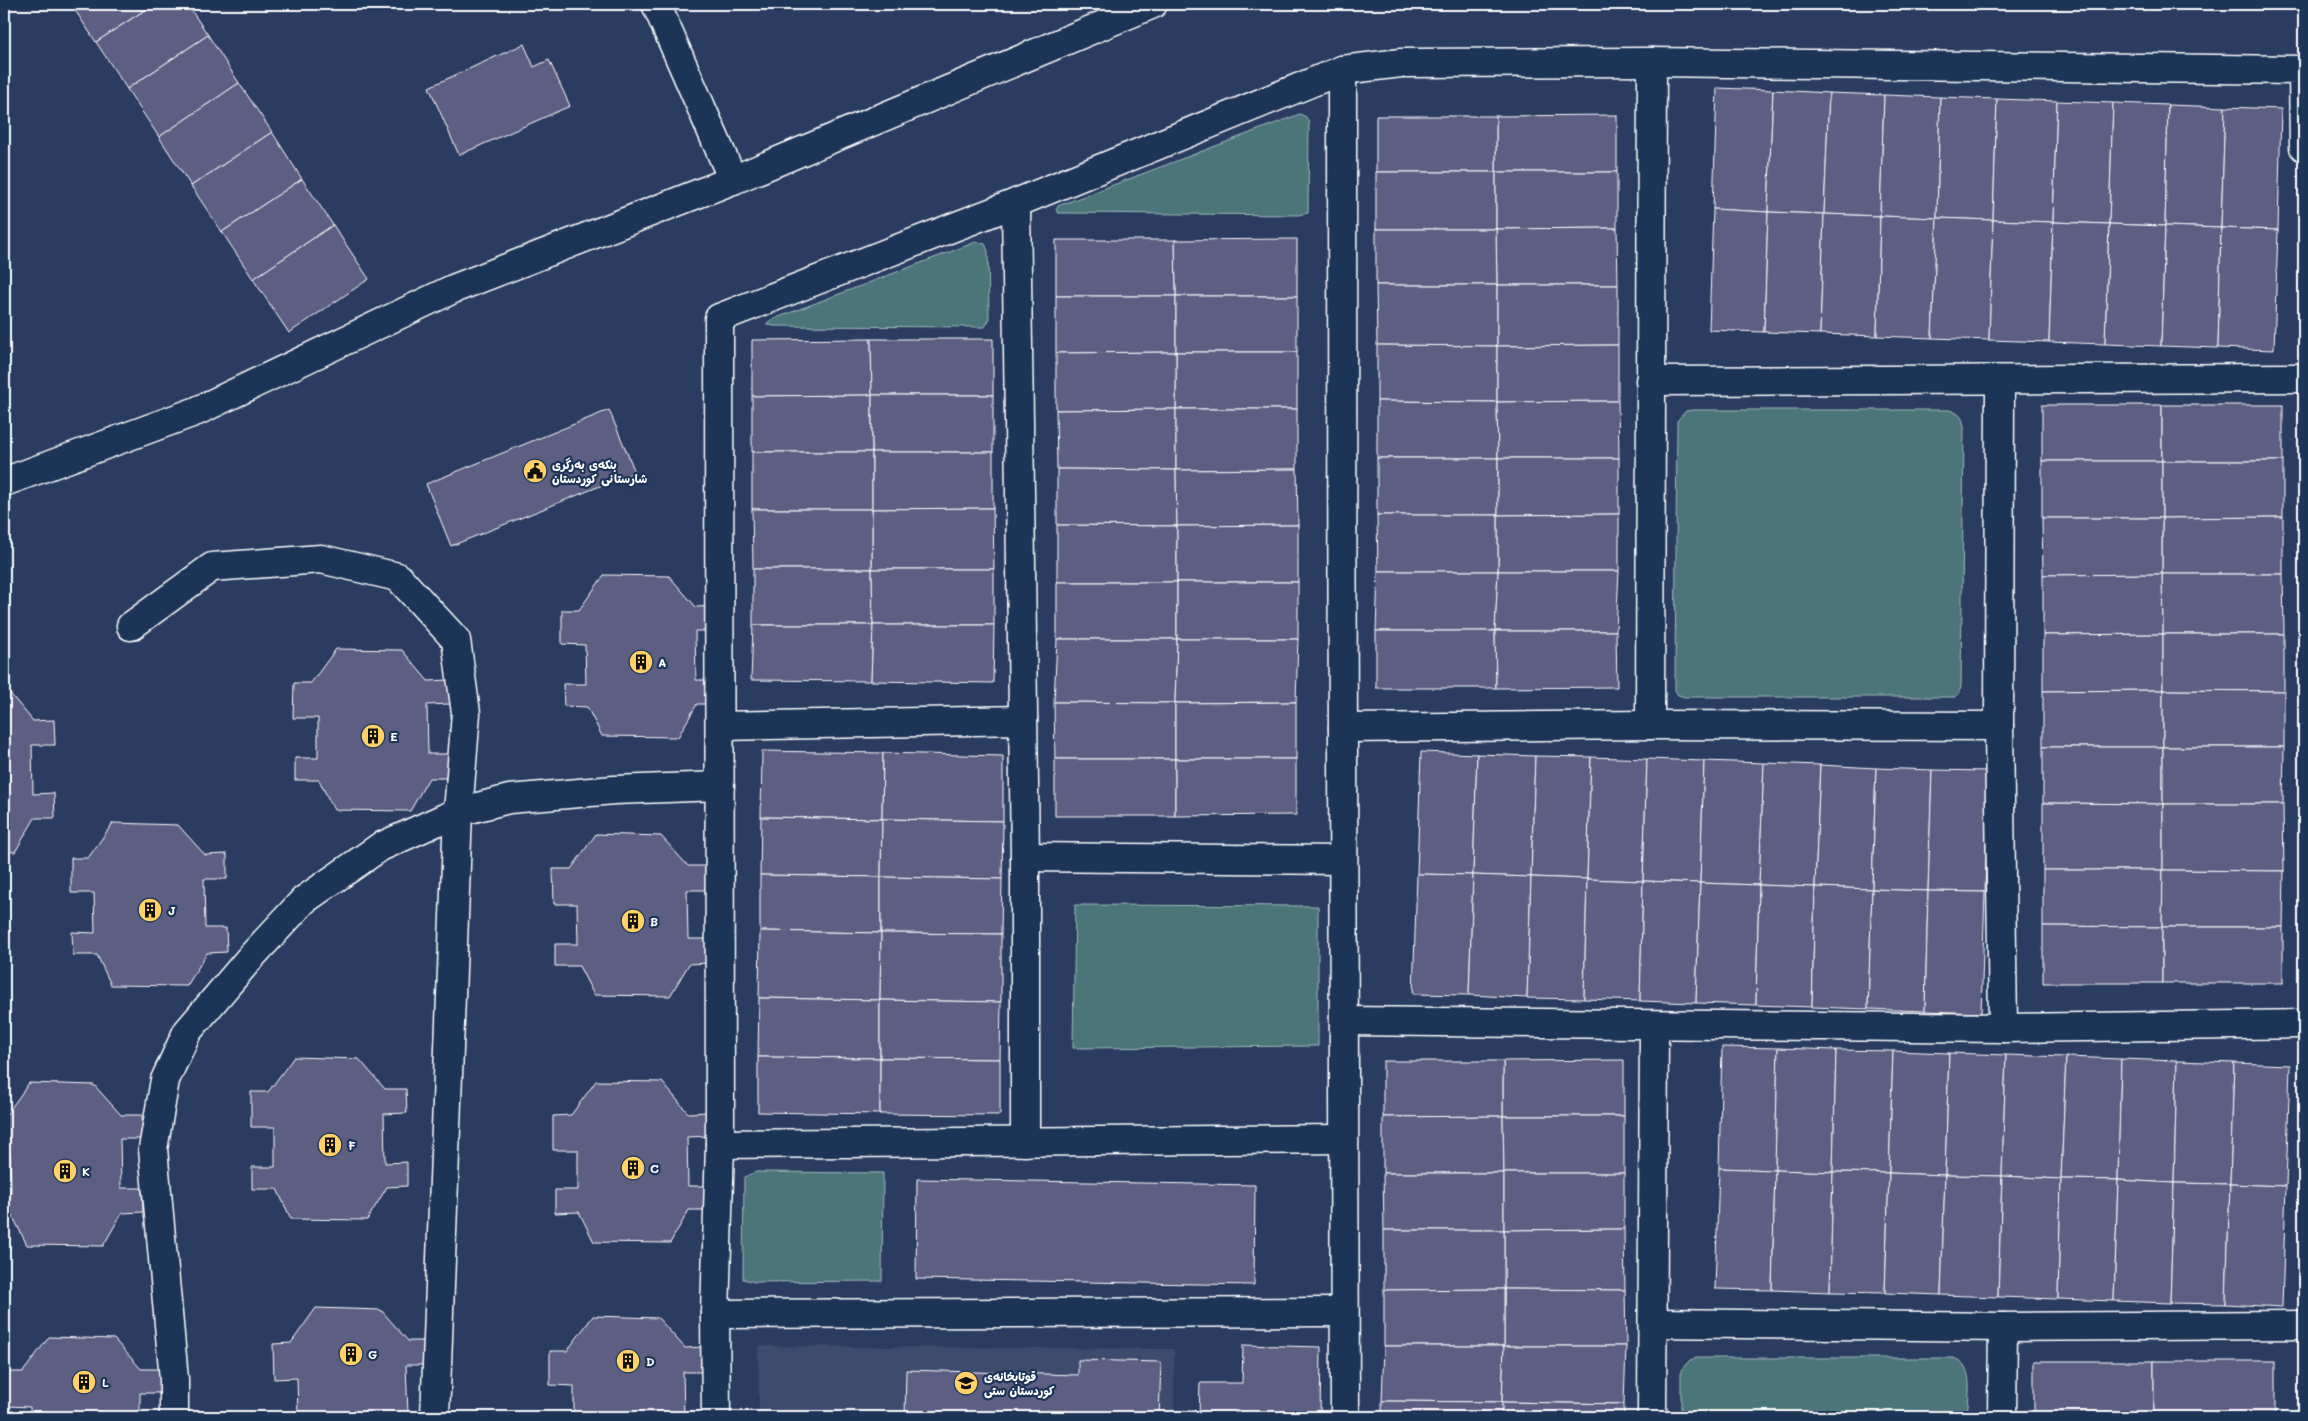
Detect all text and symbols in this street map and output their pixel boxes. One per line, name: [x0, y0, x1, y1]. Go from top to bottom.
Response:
place label: بنکەی بەرگری شارستانی کوردستان: [552, 456, 647, 487]
public building icon: بنکەی بەرگری شارستانی کوردستان: [522, 458, 548, 484]
building icon: A: [628, 649, 654, 675]
place label: A: [658, 654, 666, 670]
building icon: E: [360, 723, 386, 749]
place label: E: [390, 728, 398, 744]
building icon: J: [137, 897, 163, 923]
place label: J: [168, 902, 176, 918]
building icon: B: [620, 908, 646, 934]
place label: B: [650, 913, 658, 929]
building icon: F: [317, 1132, 343, 1158]
place label: F: [348, 1137, 356, 1153]
building icon: C: [620, 1155, 646, 1181]
building icon: K: [52, 1158, 78, 1184]
place label: C: [650, 1160, 659, 1176]
place label: K: [82, 1163, 90, 1179]
building icon: G: [338, 1341, 364, 1367]
place label: G: [368, 1346, 377, 1362]
building icon: D: [615, 1348, 641, 1374]
place label: D: [646, 1353, 655, 1369]
place label: قوتابخانەی کوردستان ستی: [984, 1368, 1055, 1399]
building icon: L: [71, 1369, 97, 1395]
school or university icon: قوتابخانەی کوردستان ستی: [953, 1370, 979, 1396]
place label: L: [102, 1374, 109, 1390]

